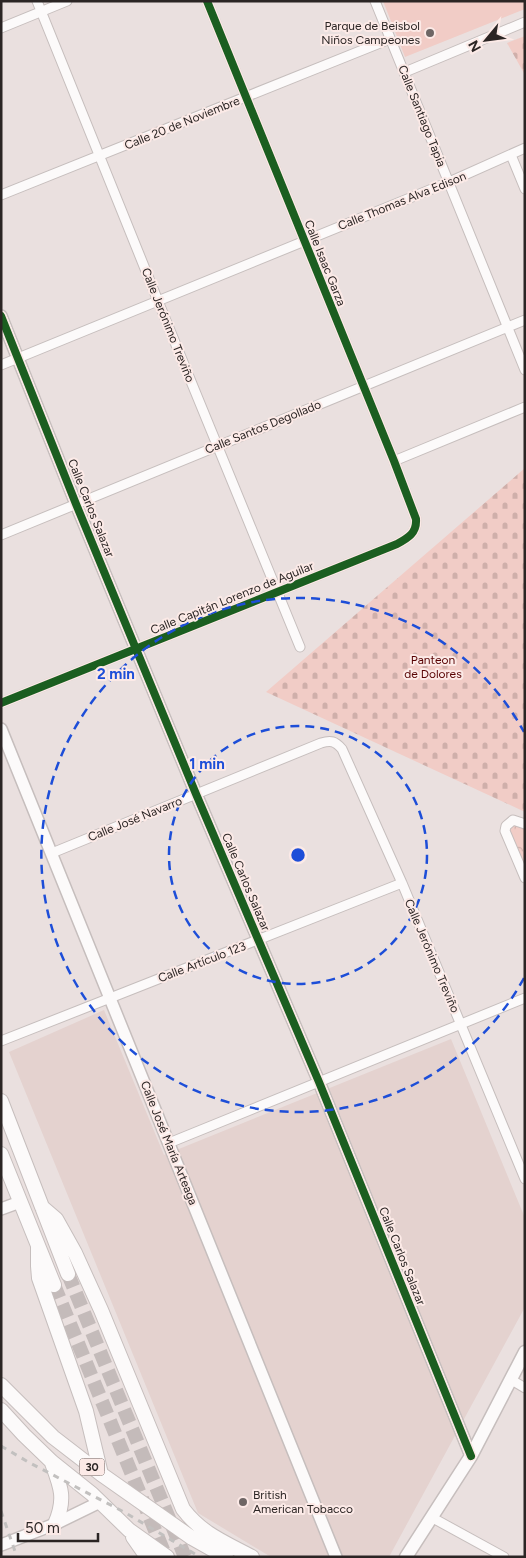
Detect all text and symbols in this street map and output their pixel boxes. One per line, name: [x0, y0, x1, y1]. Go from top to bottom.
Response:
north arrow: [461, 15, 511, 65]
place label: Parque de Beisbol Niños Campeones: [321, 19, 420, 47]
marker: Parque de Beisbol Niños Campeones: [424, 27, 436, 39]
text: N: [465, 37, 485, 55]
street label: Calle Santiago Tapia: [395, 63, 449, 169]
street label: Calle 20 de Noviembre: [122, 93, 242, 153]
street label: Calle Thomas Alva Edison: [336, 169, 468, 233]
street label: Calle Isaac Garza: [301, 218, 349, 308]
street label: Calle Jerónimo Treviño: [139, 266, 197, 384]
street label: Calle Santos Degollado: [203, 397, 323, 457]
street label: Calle Carlos Salazar: [65, 457, 117, 559]
street label: Calle Capitán Lorenzo de Aguilar: [148, 559, 316, 637]
park label: Panteon de Dolores: [404, 653, 462, 681]
text: 2 min: [97, 665, 135, 683]
text: 1 min: [189, 755, 225, 773]
street label: Calle José Navarro: [86, 794, 184, 844]
street label: Calle Carlos Salazar: [219, 831, 273, 933]
centre of rings: [289, 846, 307, 864]
street label: Calle Jerónimo Treviño: [402, 897, 462, 1015]
street label: Calle Artículo 123: [156, 939, 248, 985]
street label: Calle José María Arteaga: [138, 1079, 200, 1207]
street label: Calle Carlos Salazar: [376, 1205, 428, 1307]
road number: 30: [80, 1458, 104, 1475]
place label: British American Tobacco: [253, 1488, 353, 1516]
marker: British American Tobacco: [237, 1496, 249, 1508]
scale bar: [18, 1510, 98, 1542]
text: 50 m: [25, 1519, 60, 1537]

